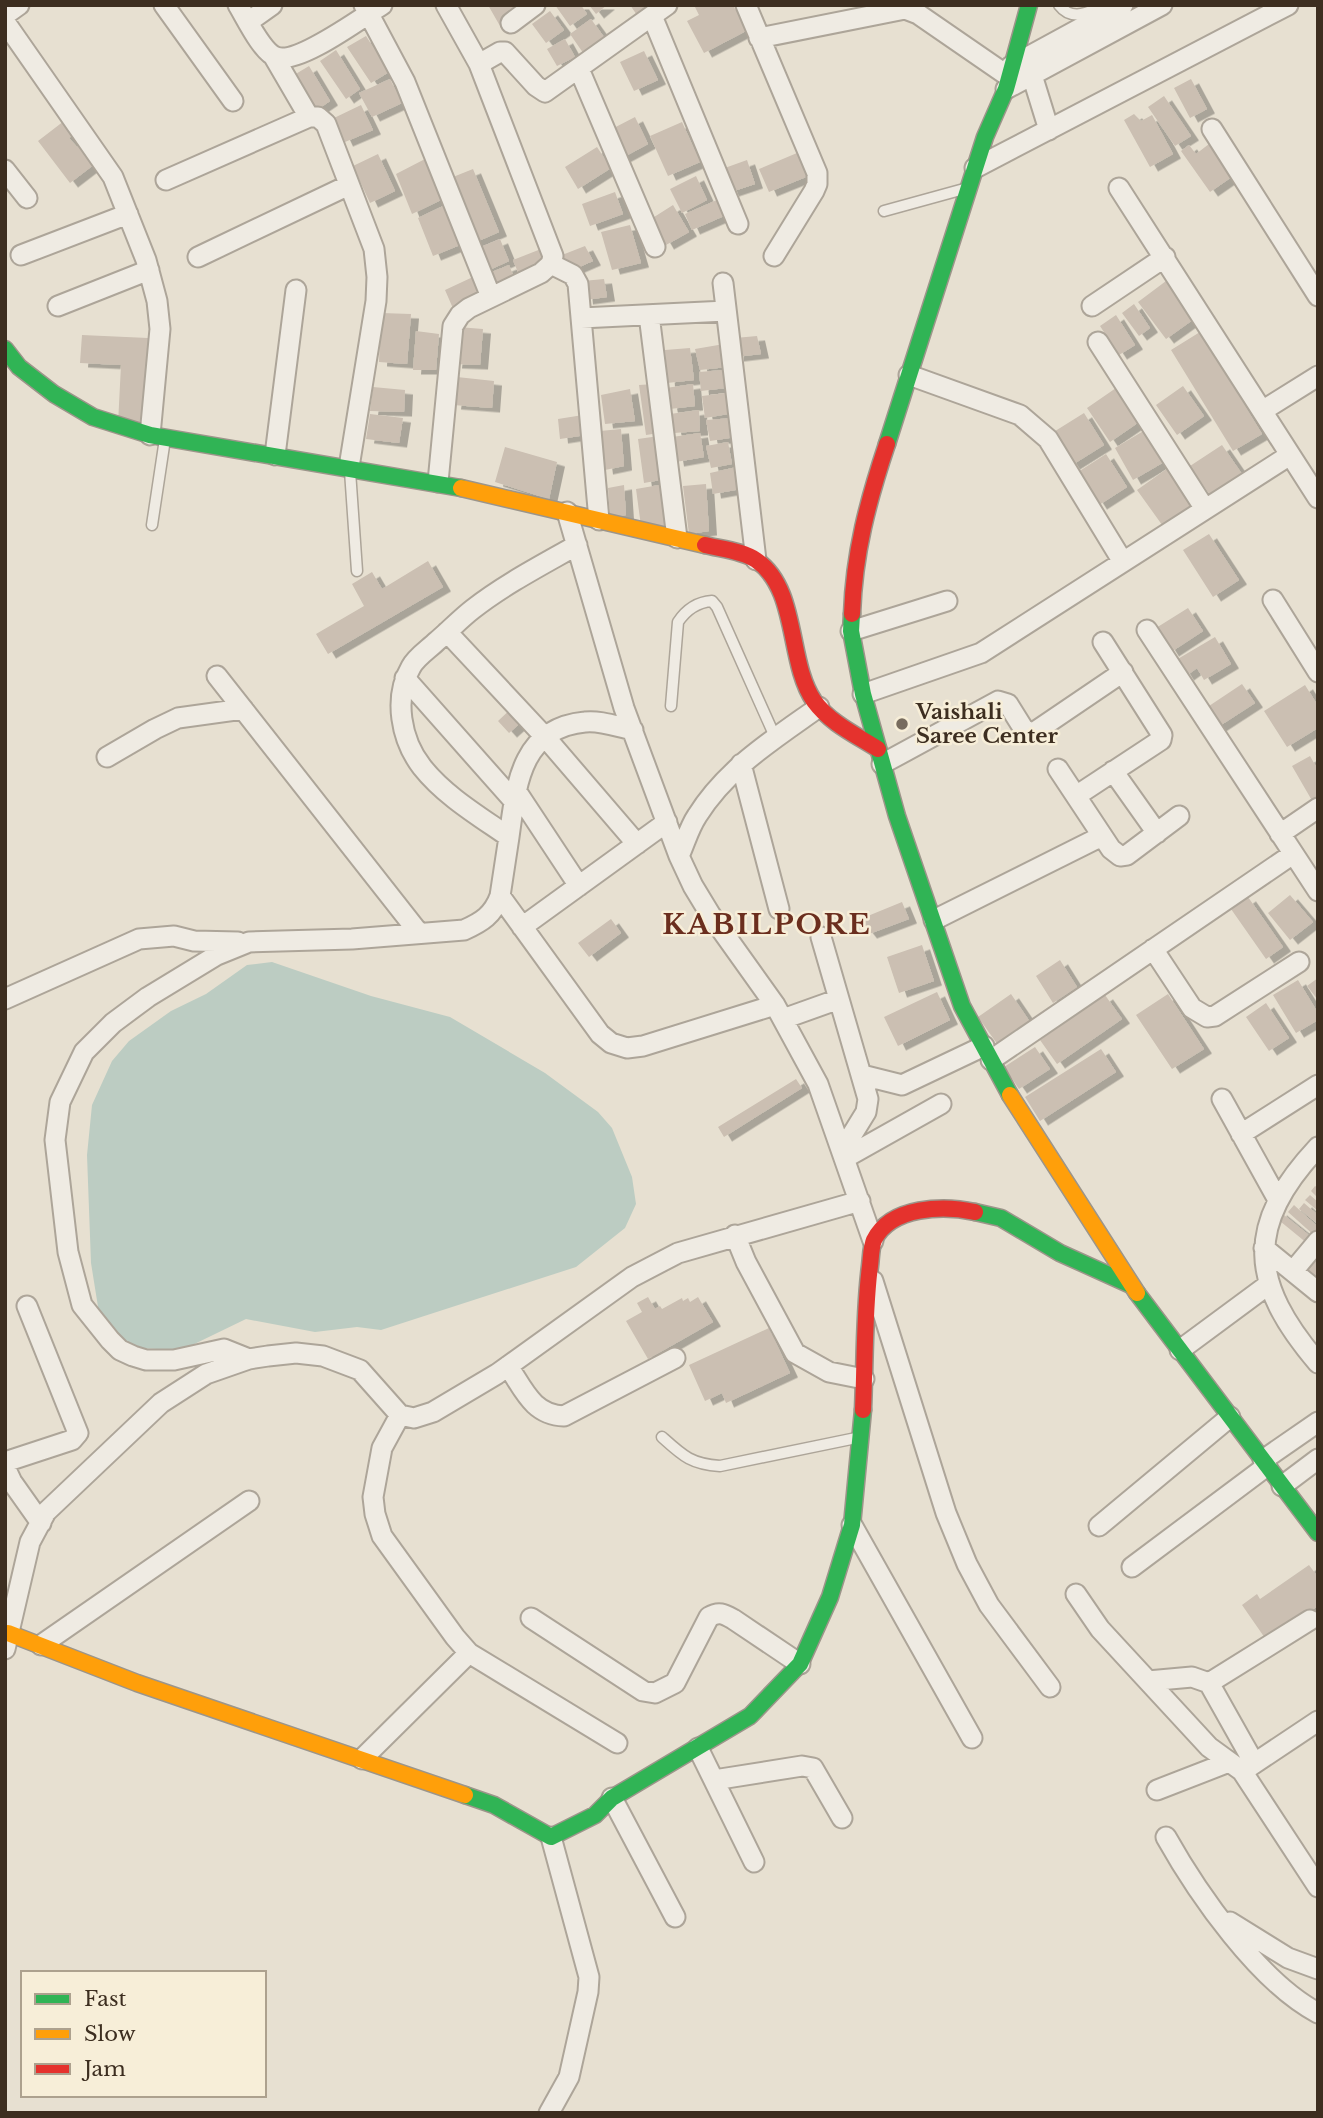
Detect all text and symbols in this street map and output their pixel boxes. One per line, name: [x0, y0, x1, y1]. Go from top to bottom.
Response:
place label: Vaishali Saree Center: [915, 699, 1059, 749]
marker: Vaishali Saree Center: [894, 716, 910, 732]
district label: KABILPORE: [662, 907, 872, 942]
legend: [21, 1971, 266, 2097]
text: Fast: [84, 1986, 126, 2012]
text: Slow: [84, 2021, 136, 2047]
text: Jam: [81, 2056, 126, 2082]

